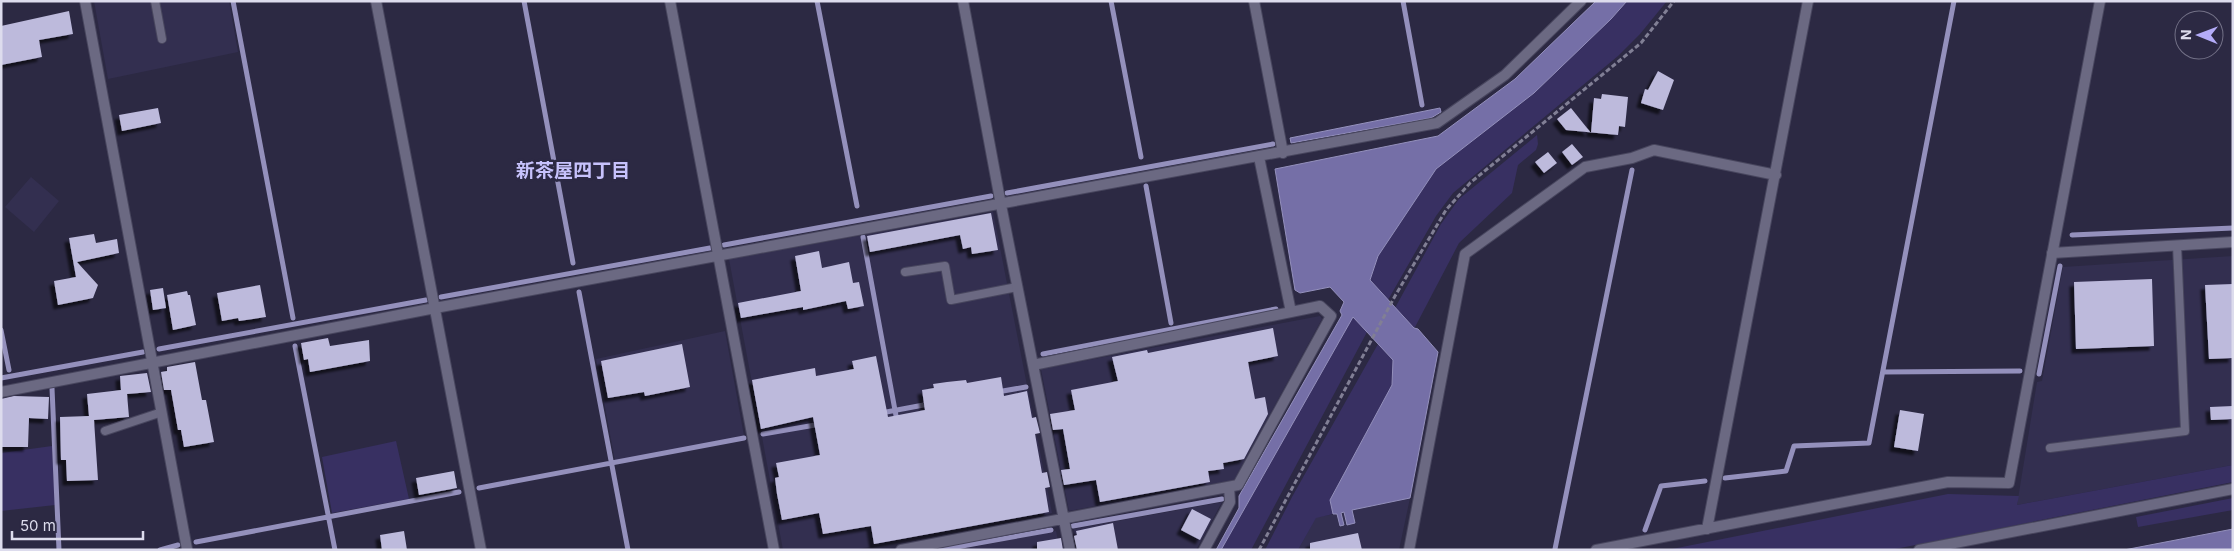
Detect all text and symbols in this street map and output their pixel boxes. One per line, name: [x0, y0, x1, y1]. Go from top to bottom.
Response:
north arrow: [2174, 10, 2224, 60]
text: N: [2177, 29, 2194, 40]
district label: 新茶屋四丁目: [516, 159, 630, 182]
scale bar: [12, 508, 144, 540]
text: 50 m: [20, 516, 56, 535]

